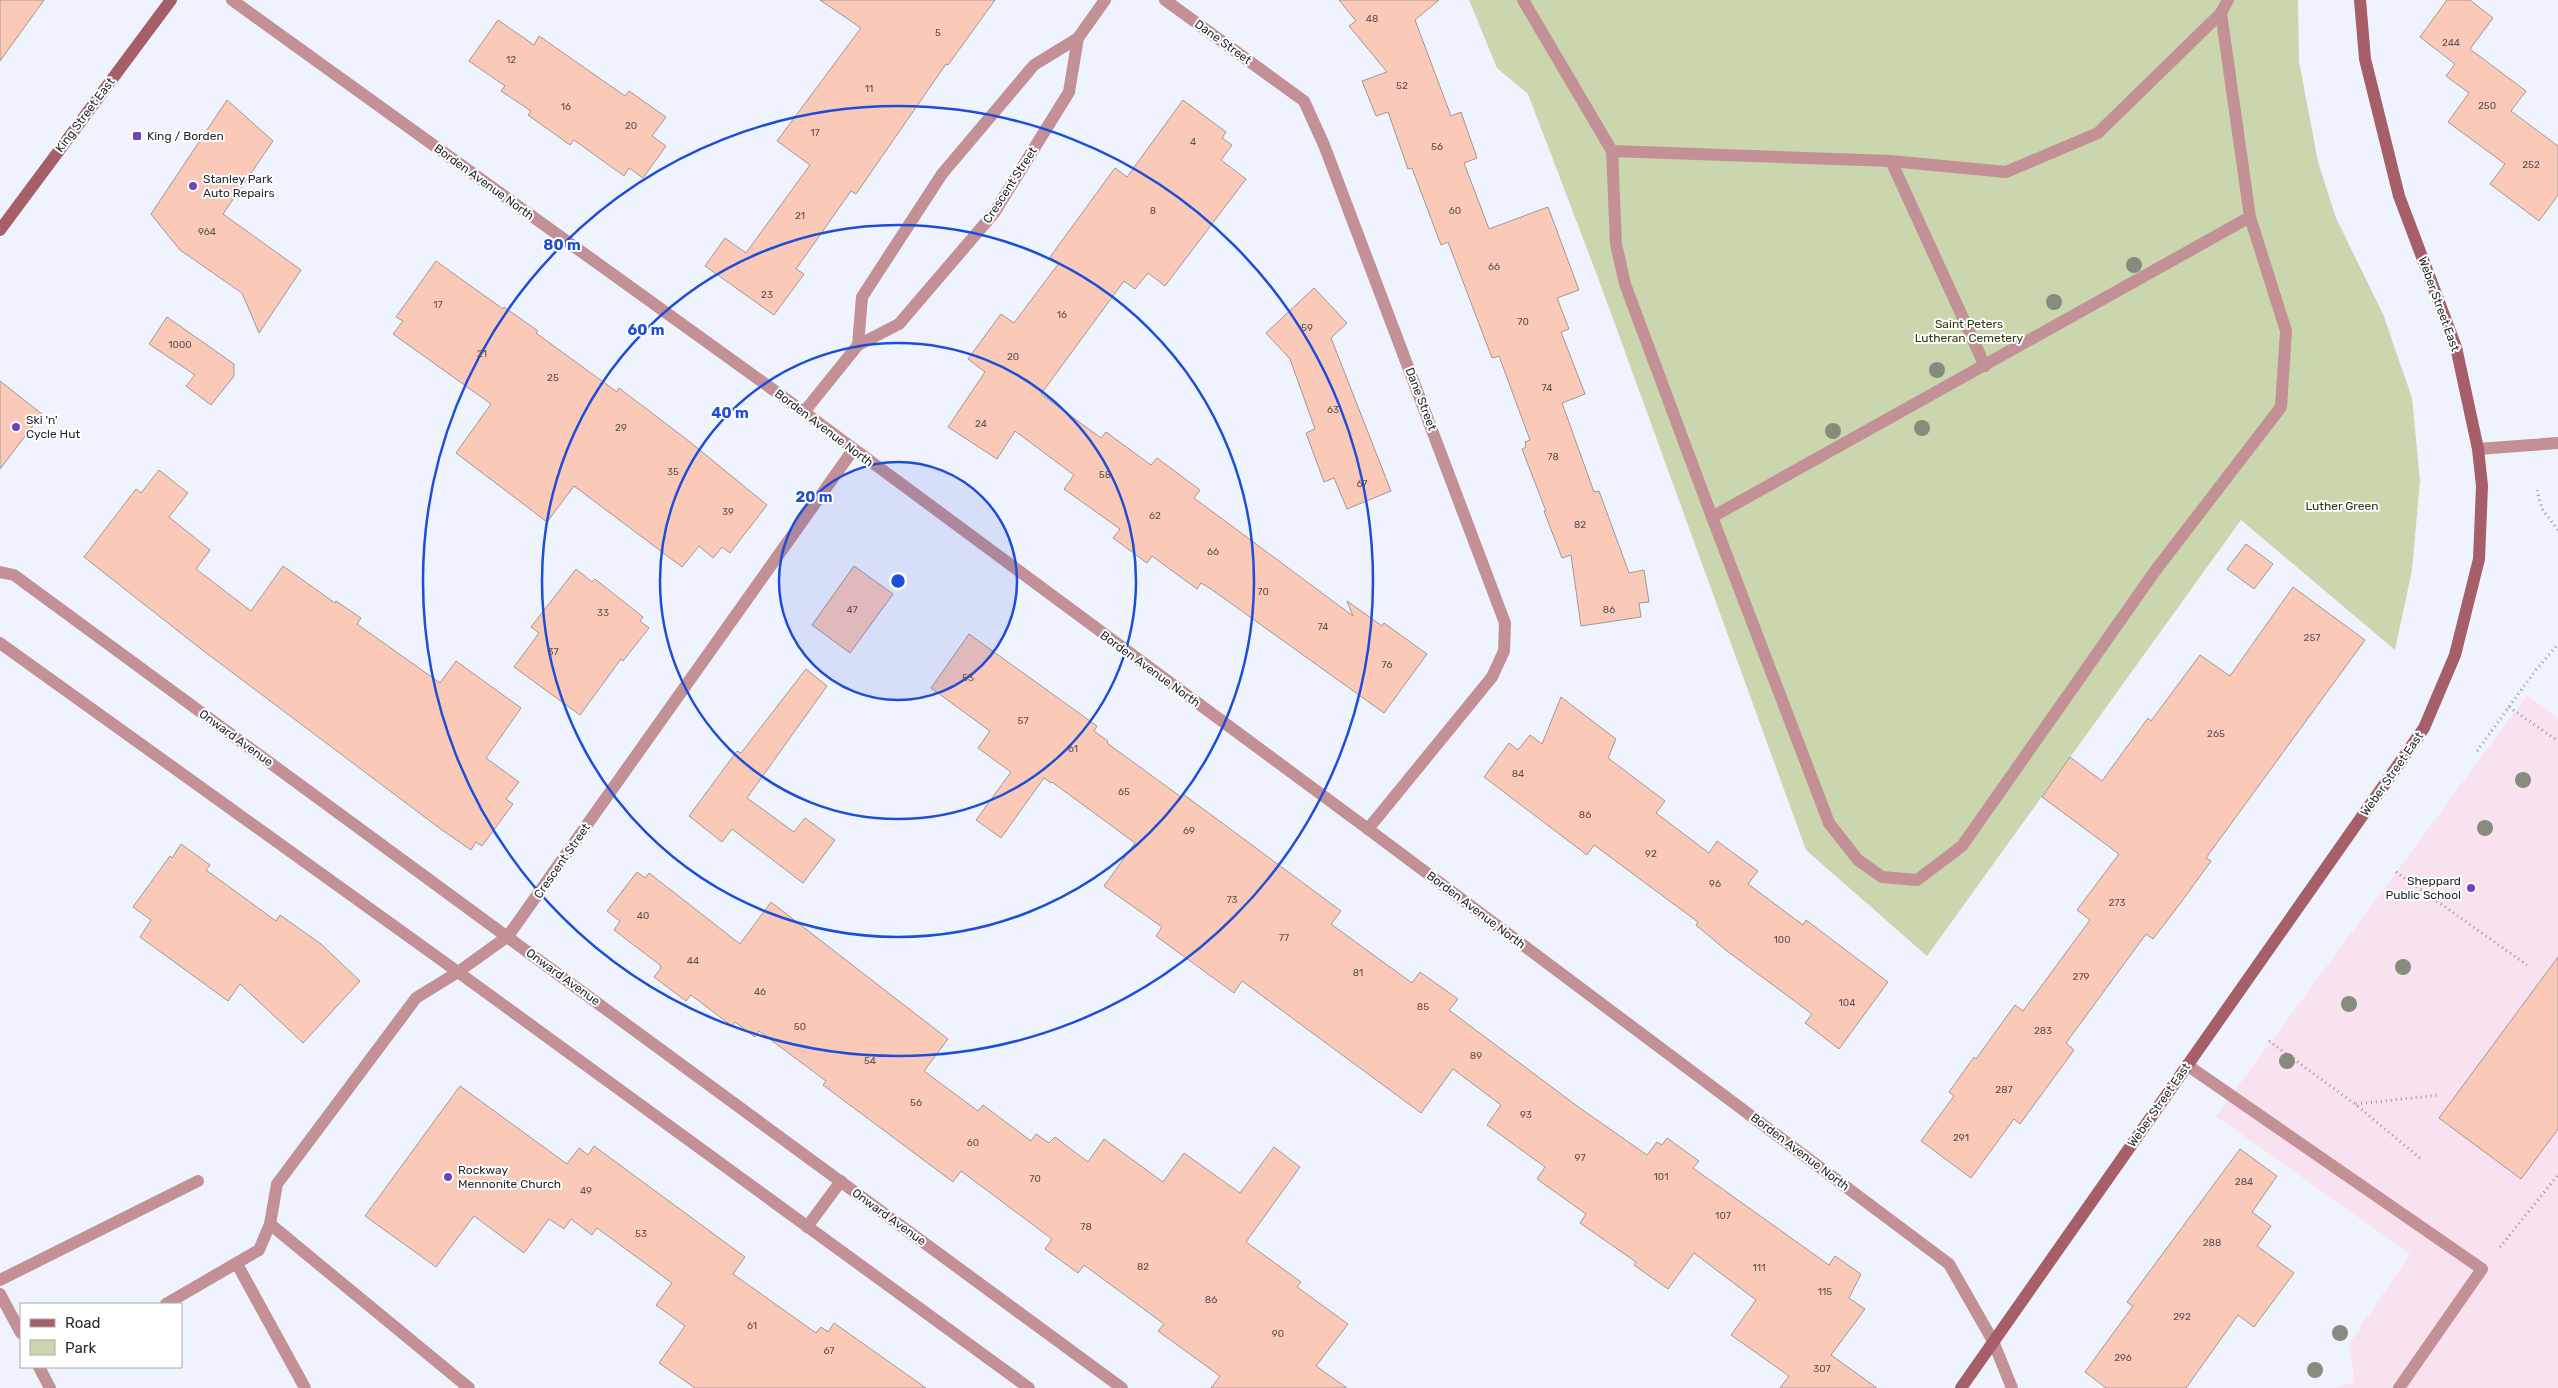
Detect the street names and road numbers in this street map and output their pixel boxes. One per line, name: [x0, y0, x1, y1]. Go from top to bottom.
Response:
street label: Dane Street: [1192, 17, 1254, 67]
street label: King Street East: [52, 75, 118, 155]
street label: Borden Avenue North: [431, 141, 537, 223]
street label: Crescent Street: [980, 144, 1040, 226]
street label: Weber Street East: [2415, 255, 2463, 353]
street label: Dane Street: [1403, 365, 1440, 433]
street label: Borden Avenue North: [772, 386, 876, 470]
street label: Borden Avenue North: [1097, 628, 1203, 710]
street label: Onward Avenue: [196, 707, 276, 770]
street label: Weber Street East: [2358, 729, 2426, 819]
street label: Crescent Street: [531, 821, 593, 901]
street label: Borden Avenue North: [1424, 868, 1528, 952]
street label: Onward Avenue: [523, 946, 603, 1009]
street label: Weber Street East: [2125, 1060, 2193, 1150]
street label: Borden Avenue North: [1748, 1110, 1852, 1194]
street label: Onward Avenue: [849, 1186, 929, 1249]

